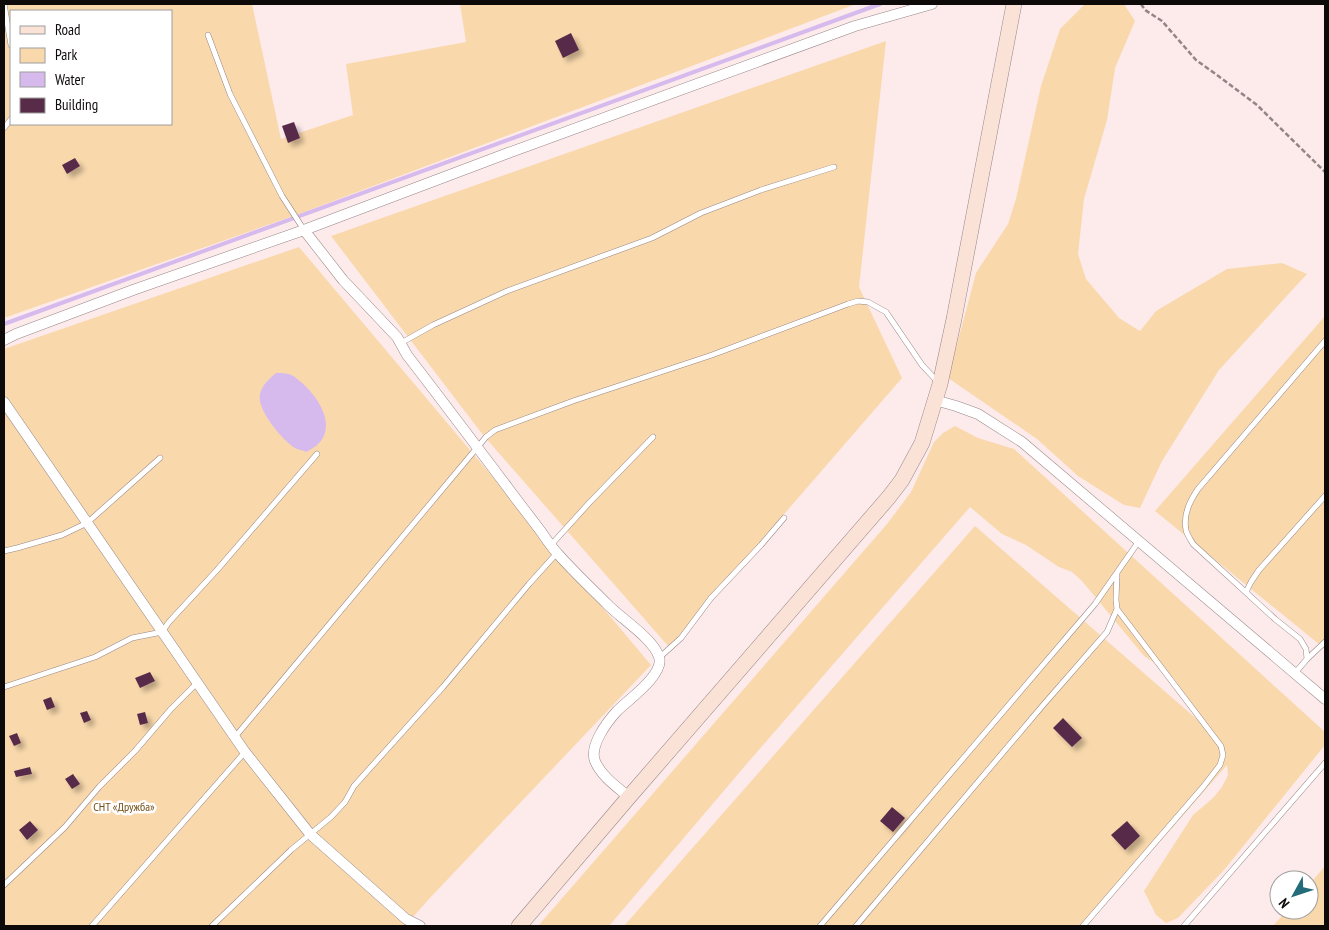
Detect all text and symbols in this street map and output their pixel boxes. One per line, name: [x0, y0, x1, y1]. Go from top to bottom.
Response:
legend: [10, 10, 172, 125]
text: Road: [55, 20, 81, 39]
text: Park: [55, 45, 77, 64]
text: Water: [55, 70, 86, 89]
text: Building: [55, 95, 98, 114]
park label: СНТ «Дружба»: [93, 799, 155, 814]
north arrow: [1269, 870, 1319, 920]
text: N: [1275, 895, 1293, 912]

